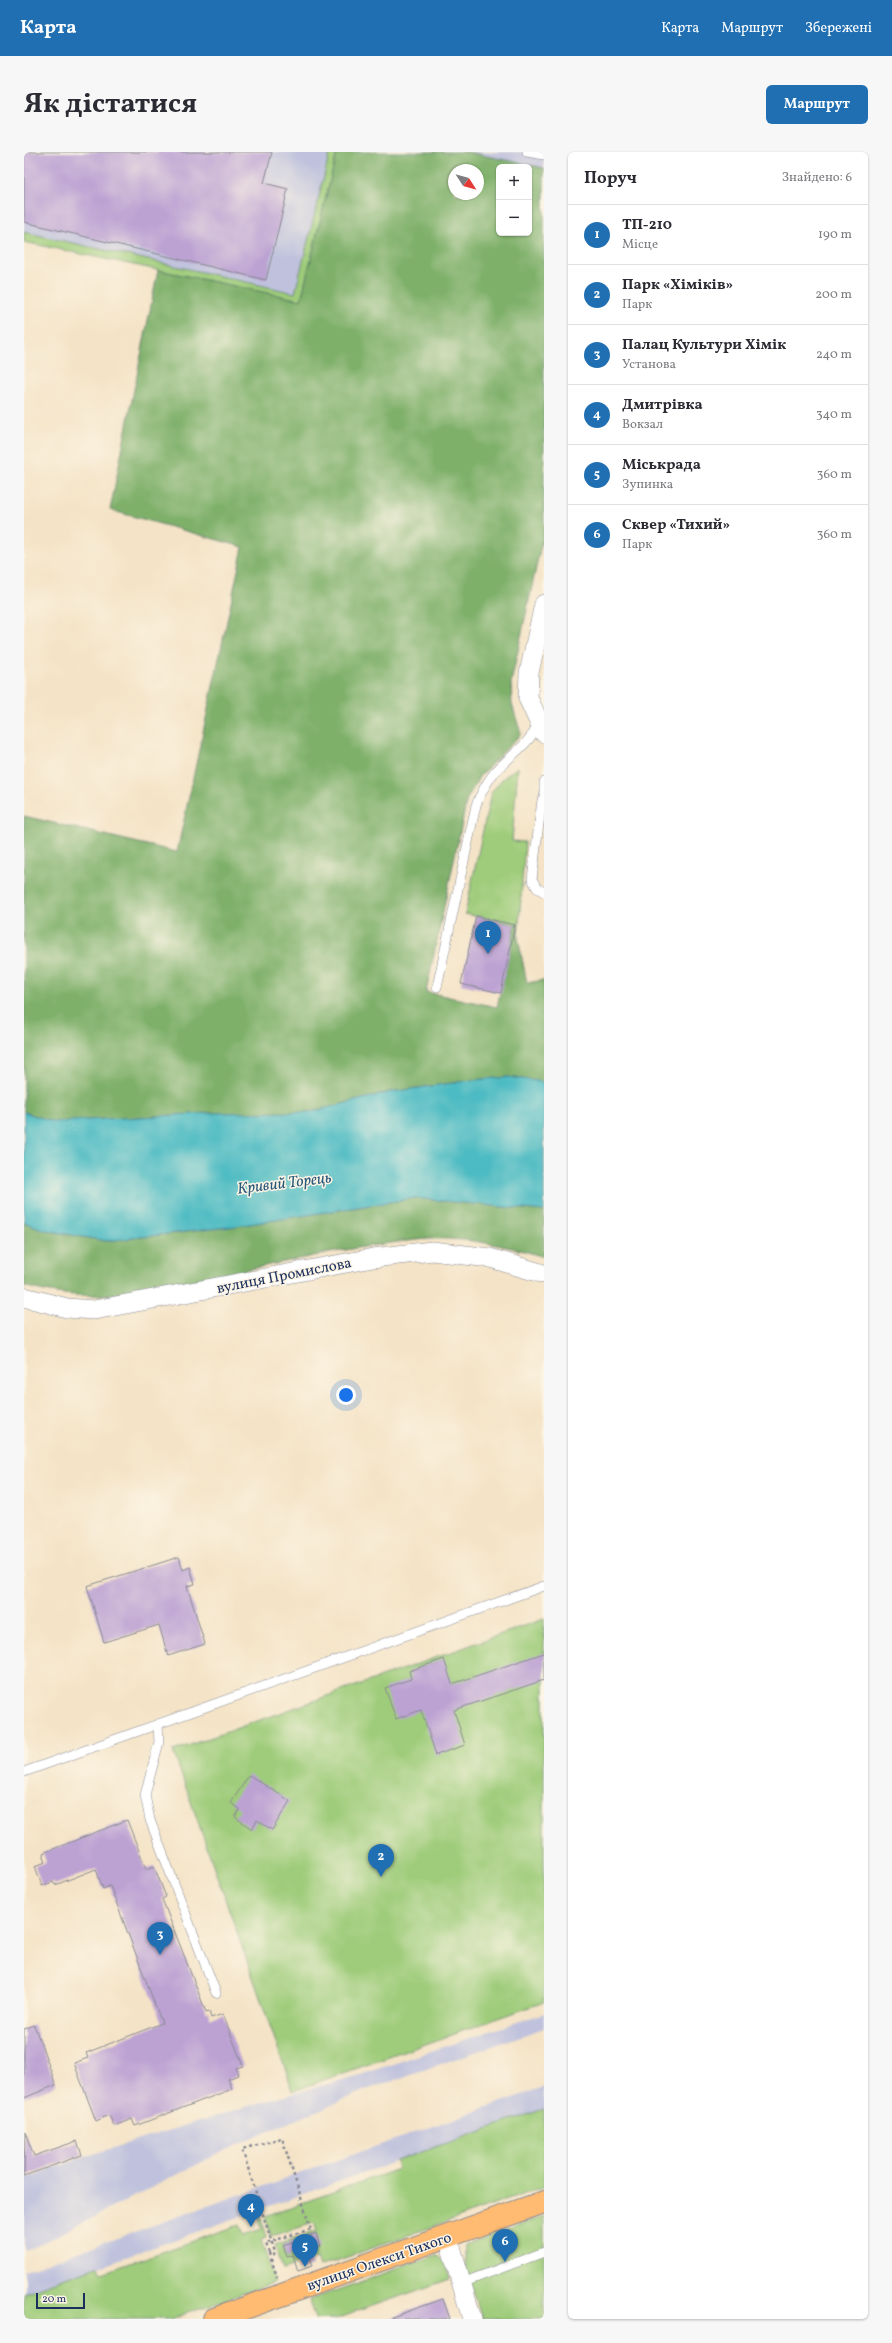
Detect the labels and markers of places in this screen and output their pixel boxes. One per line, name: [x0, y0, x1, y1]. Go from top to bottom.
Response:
pin: 1: [475, 921, 501, 954]
pin: 2: [368, 1844, 394, 1877]
pin: 3: [147, 1922, 173, 1955]
pin: 4: [238, 2194, 264, 2227]
pin: 6: [492, 2229, 518, 2262]
pin: 5: [292, 2234, 318, 2267]

